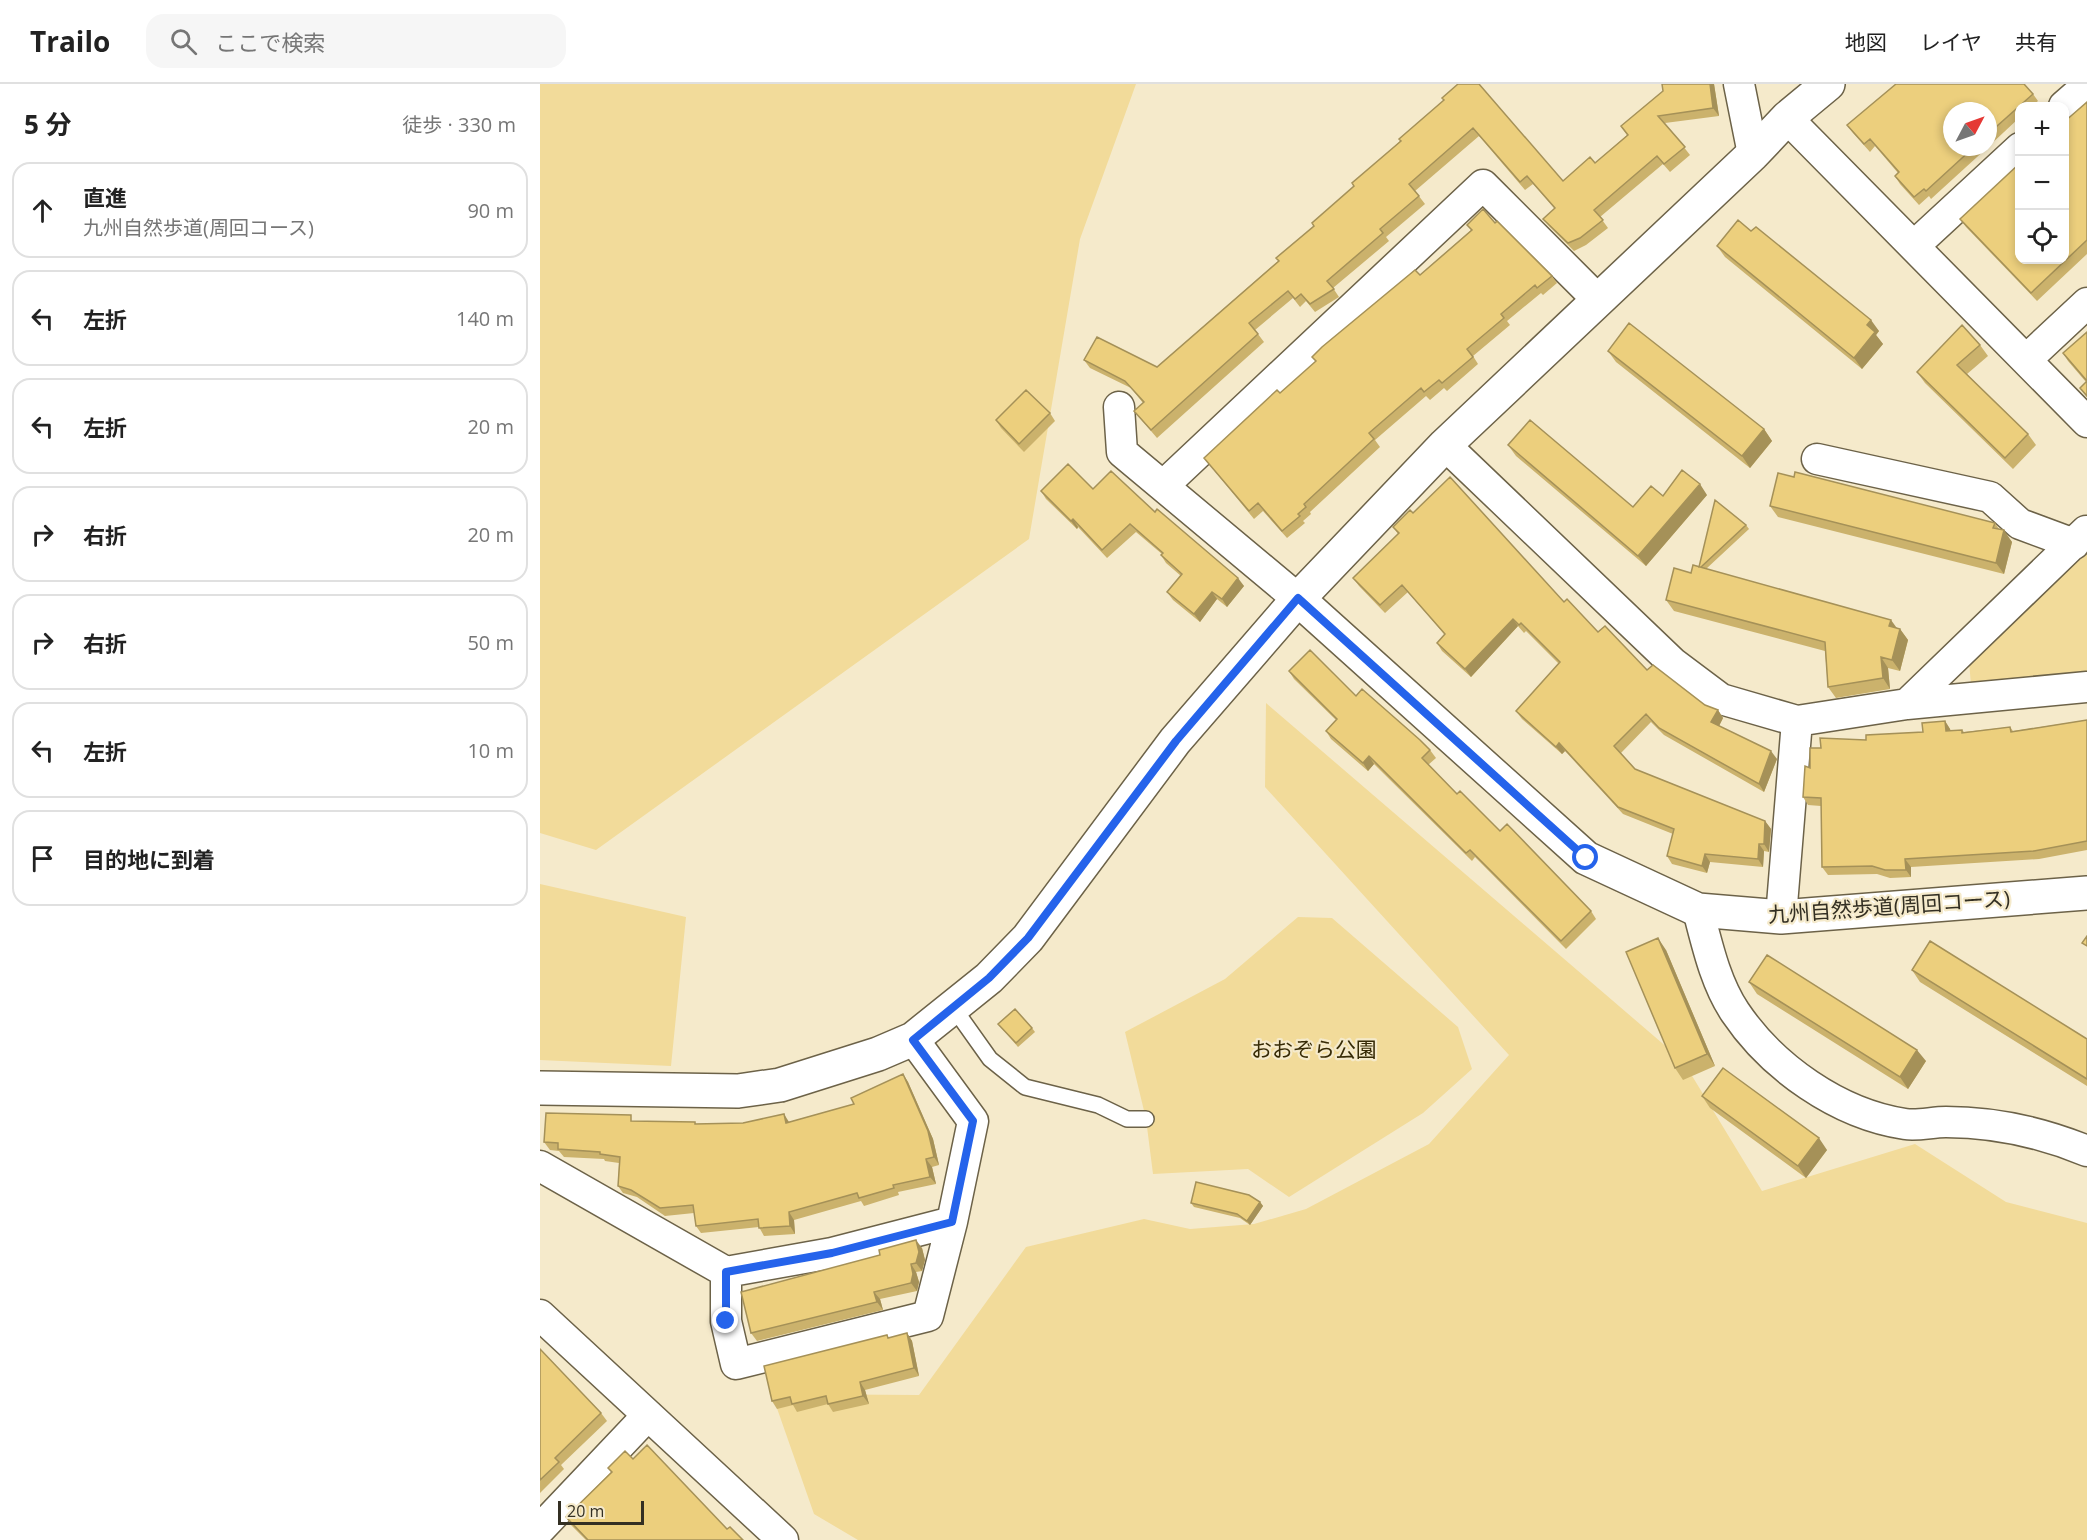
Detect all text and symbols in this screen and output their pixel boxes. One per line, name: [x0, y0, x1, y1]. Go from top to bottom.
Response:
search box: [146, 14, 566, 68]
text: Trailo: [30, 22, 110, 60]
icon: search: [167, 25, 200, 58]
text: ここで検索: [215, 27, 325, 57]
text: 地図: [1845, 28, 1887, 56]
text: レイヤ: [1920, 28, 1982, 56]
text: 共有: [2015, 28, 2057, 56]
north arrow: [1943, 102, 1997, 156]
map controls: [2015, 102, 2069, 264]
button: +: [2015, 102, 2069, 156]
text: 5 分: [24, 106, 72, 142]
text: 徒歩 · 330 m: [402, 111, 516, 138]
button: −: [2015, 156, 2069, 210]
text: 直進: [83, 182, 127, 212]
icon: ahead: [26, 194, 59, 227]
text: 90 m: [467, 197, 514, 224]
button: locate: [2015, 210, 2069, 264]
text: 九州自然歩道(周回コース): [83, 214, 314, 241]
icon: left: [26, 302, 59, 335]
text: 左折: [83, 304, 127, 334]
text: 140 m: [456, 305, 514, 332]
icon: left: [26, 410, 59, 443]
text: 左折: [83, 412, 127, 442]
text: 20 m: [467, 413, 514, 440]
icon: right: [26, 518, 59, 551]
text: 右折: [83, 520, 127, 550]
text: 20 m: [467, 521, 514, 548]
icon: right: [26, 626, 59, 659]
text: 右折: [83, 628, 127, 658]
text: 50 m: [467, 629, 514, 656]
icon: left: [26, 734, 59, 767]
text: 左折: [83, 736, 127, 766]
text: 10 m: [467, 737, 514, 764]
icon: arrive: [26, 842, 59, 875]
text: 目的地に到着: [83, 844, 215, 874]
route start: [1572, 844, 1598, 870]
street label: 九州自然歩道(周回コース): [1767, 884, 2011, 928]
park label: おおぞら公園: [1251, 1035, 1377, 1063]
route end: [712, 1307, 738, 1333]
scale bar: [558, 1498, 644, 1526]
text: 20 m: [567, 1500, 604, 1522]

